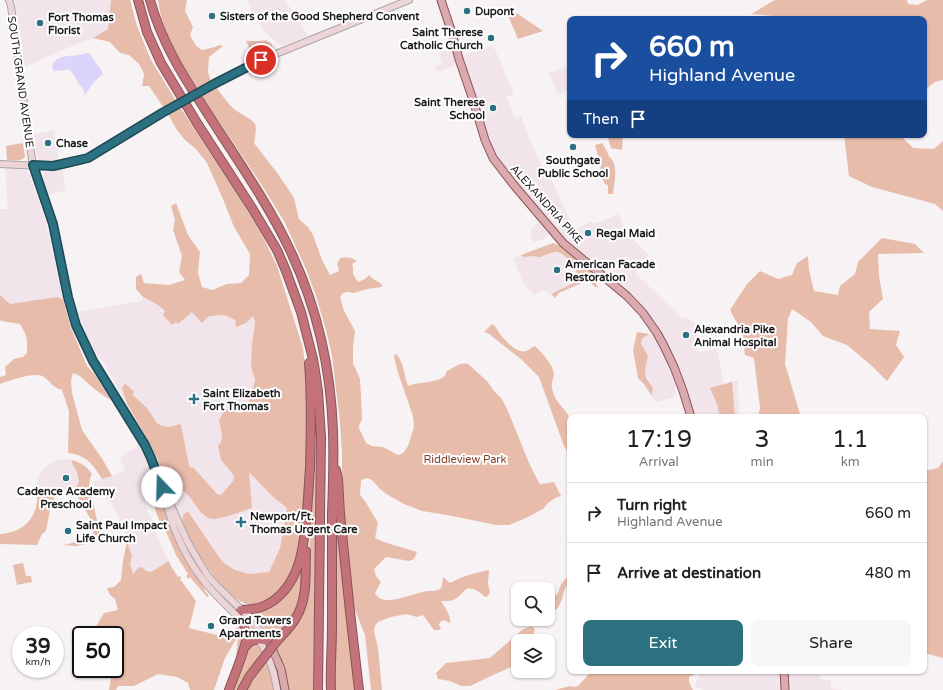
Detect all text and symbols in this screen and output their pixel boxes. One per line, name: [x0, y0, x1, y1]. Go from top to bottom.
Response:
place label: Dupont: [475, 5, 515, 19]
marker: Dupont: [462, 6, 472, 16]
place label: Sisters of the Good Shepherd Convent: [220, 10, 420, 24]
place label: Fort Thomas Florist: [48, 11, 115, 37]
marker: Sisters of the Good Shepherd Convent: [207, 11, 217, 21]
street label: SOUTH GRAND AVENUE: [5, 15, 36, 149]
marker: Fort Thomas Florist: [35, 18, 45, 28]
place label: Saint Therese Catholic Church: [400, 26, 484, 52]
text: 660 m: [649, 30, 735, 64]
icon: right: [583, 32, 635, 84]
marker: Saint Therese Catholic Church: [486, 33, 496, 43]
pin: [244, 43, 278, 77]
icon: arrive: [250, 49, 272, 71]
text: Highland Avenue: [649, 64, 795, 86]
place label: Saint Therese School: [414, 96, 486, 122]
marker: Saint Therese School: [488, 103, 498, 113]
icon: arrive: [627, 108, 649, 130]
text: Then: [583, 110, 619, 128]
place label: Chase: [56, 137, 89, 150]
marker: Chase: [43, 138, 53, 148]
marker: Southgate Public School: [568, 142, 578, 152]
place label: Southgate Public School: [538, 154, 609, 180]
street label: ALEXANDRIA PIKE: [508, 162, 585, 246]
place label: Regal Maid: [596, 227, 655, 241]
marker: Regal Maid: [583, 228, 593, 238]
place label: American Facade Restoration: [565, 258, 656, 284]
marker: American Facade Restoration: [552, 265, 562, 275]
place label: Alexandria Pike Animal Hospital: [694, 323, 777, 350]
marker: Alexandria Pike Animal Hospital: [681, 330, 691, 340]
place label: Saint Elizabeth Fort Thomas: [203, 387, 281, 413]
marker: Saint Elizabeth Fort Thomas: [188, 393, 200, 405]
text: 17:19: [625, 425, 692, 454]
text: 3: [755, 425, 770, 454]
text: 1.1: [832, 425, 868, 454]
park label: Riddleview Park: [423, 453, 507, 466]
text: Arrival: [639, 454, 679, 470]
text: min: [751, 454, 774, 470]
text: km: [841, 454, 860, 470]
position arrow: [141, 466, 183, 508]
marker: Cadence Academy Preschool: [61, 473, 71, 483]
place label: Cadence Academy Preschool: [17, 485, 115, 511]
text: Turn right: [617, 496, 687, 514]
icon: right: [583, 502, 605, 524]
text: 660 m: [865, 504, 911, 522]
place label: Newport/Ft. Thomas Urgent Care: [249, 510, 358, 537]
text: Highland Avenue: [617, 514, 723, 530]
marker: Newport/Ft. Thomas Urgent Care: [235, 516, 247, 528]
place label: Saint Paul Impact Life Church: [76, 519, 168, 545]
marker: Saint Paul Impact Life Church: [63, 526, 73, 536]
icon: arrive: [583, 562, 605, 584]
text: Arrive at destination: [617, 564, 761, 582]
text: 480 m: [865, 564, 911, 582]
map controls: [511, 582, 555, 678]
button: search: [511, 582, 555, 626]
place label: Grand Towers Apartments: [219, 614, 292, 641]
button: Exit: [583, 620, 743, 666]
button: Share: [751, 620, 911, 666]
marker: Grand Towers Apartments: [206, 621, 216, 631]
speed limit sign: 50: [72, 626, 124, 678]
button: layers: [511, 634, 555, 678]
text: 39: [25, 635, 51, 659]
text: km/h: [25, 656, 51, 668]

